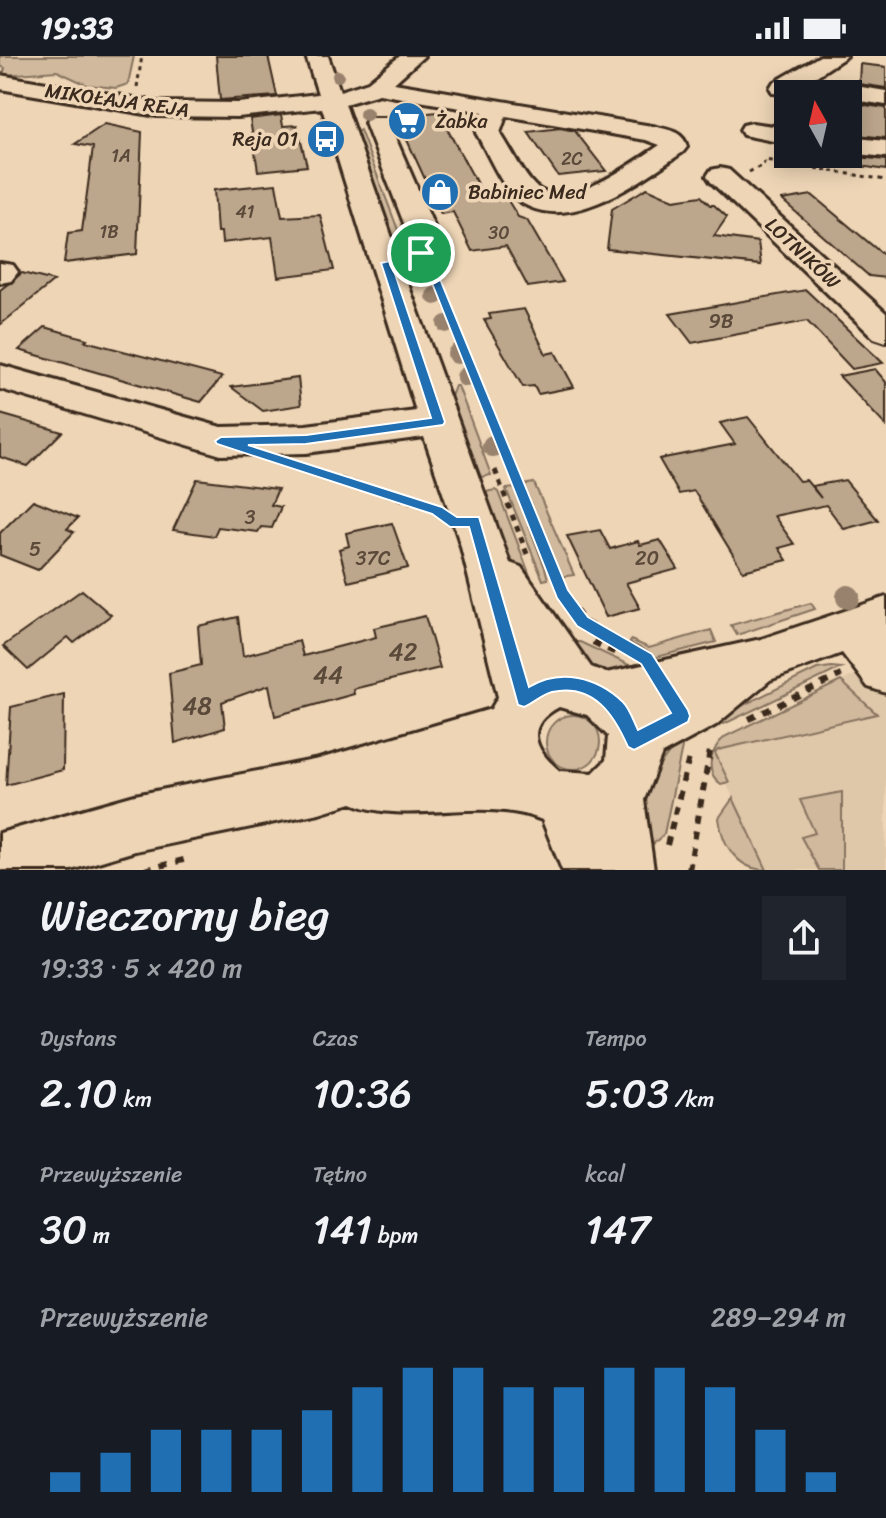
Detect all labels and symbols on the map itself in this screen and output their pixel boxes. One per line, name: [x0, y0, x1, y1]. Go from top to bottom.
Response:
street label: MIKOŁAJA REJA: [43, 73, 191, 128]
north arrow: [774, 80, 862, 168]
supermarket icon: Żabka: [386, 100, 428, 142]
place label: Żabka: [435, 104, 489, 139]
bus stop icon: Reja 01: [305, 118, 347, 160]
place label: Reja 01: [233, 122, 298, 157]
house number: 1A: [111, 140, 131, 172]
house number: 2C: [561, 143, 584, 175]
shop icon: Babiniec Med: [419, 171, 461, 213]
place label: Babiniec Med: [468, 175, 588, 210]
house number: 41: [236, 196, 255, 228]
street label: LOTNIKÓW: [756, 209, 849, 298]
house number: 1B: [99, 216, 119, 248]
house number: 30: [488, 217, 510, 249]
pin: [387, 219, 455, 287]
house number: 9B: [709, 304, 734, 339]
house number: 3: [245, 500, 256, 535]
house number: 5: [29, 532, 41, 567]
house number: 37C: [356, 541, 391, 576]
house number: 20: [635, 541, 659, 576]
house number: 42: [389, 631, 418, 673]
house number: 44: [313, 654, 343, 696]
house number: 48: [182, 685, 212, 727]

